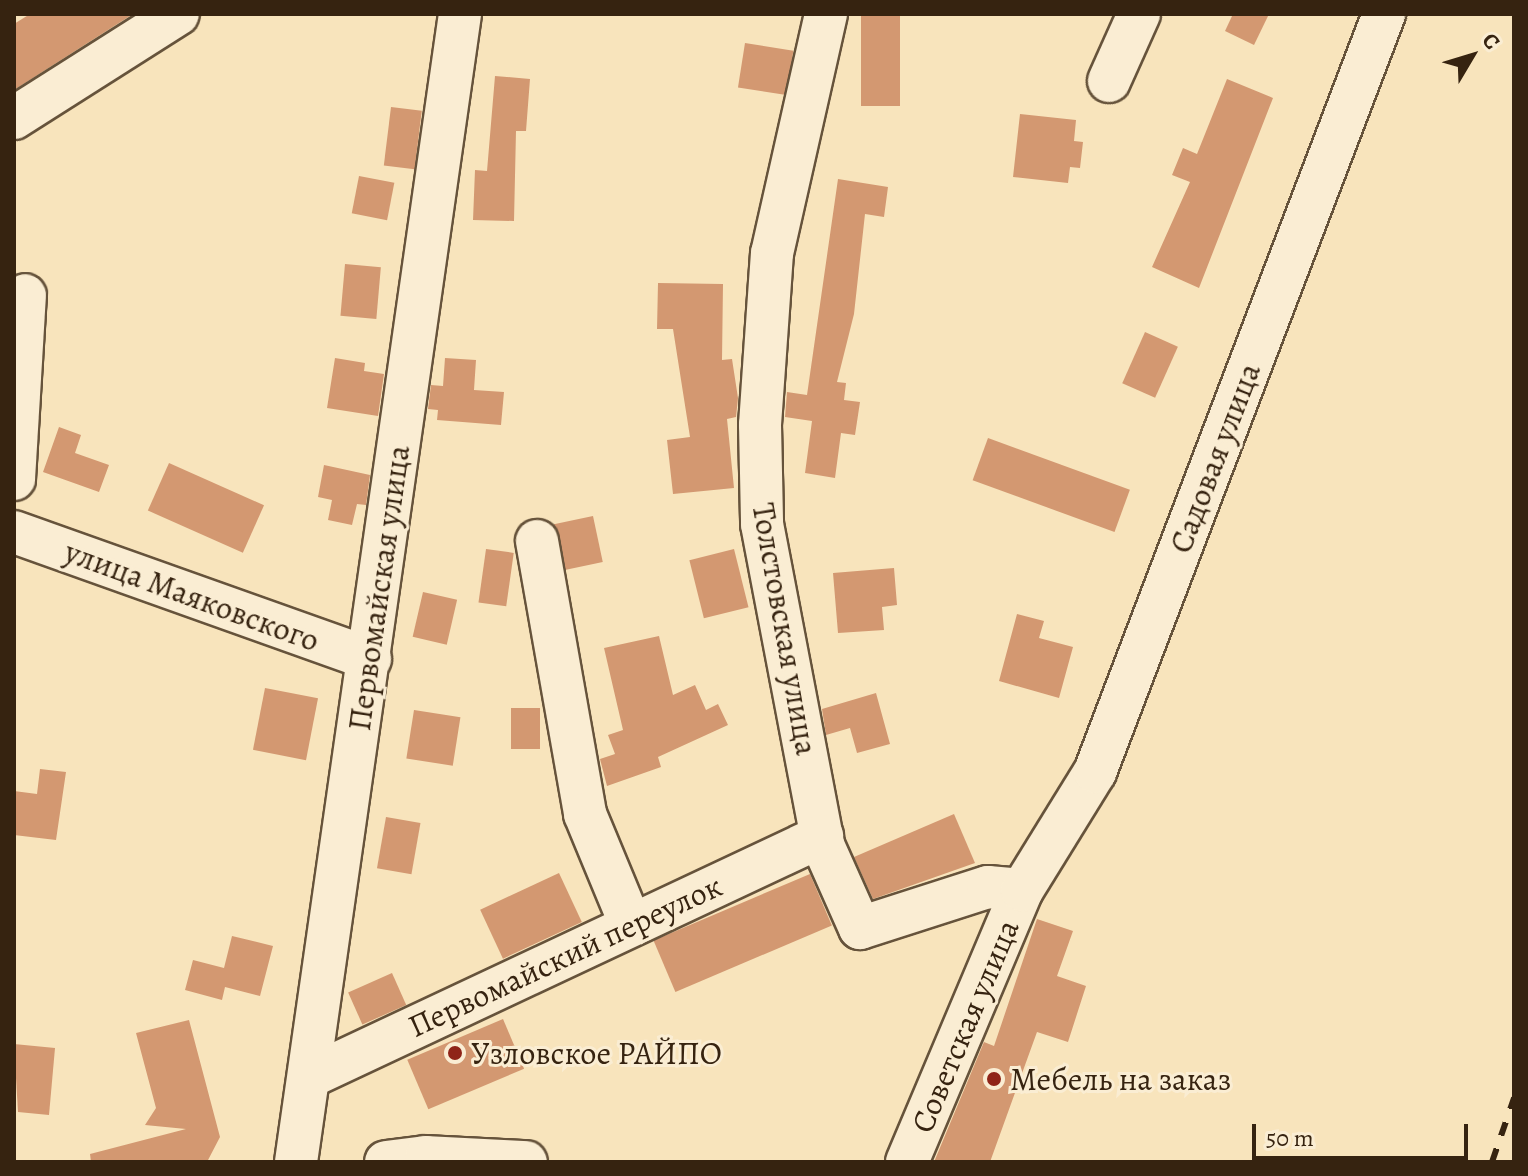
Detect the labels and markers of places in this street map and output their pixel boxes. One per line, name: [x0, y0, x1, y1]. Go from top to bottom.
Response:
place label: Узловское РАЙПО: [471, 1034, 722, 1072]
marker: Узловское РАЙПО: [446, 1044, 464, 1062]
place label: Мебель на заказ: [1010, 1060, 1231, 1098]
marker: Мебель на заказ: [985, 1070, 1003, 1088]

